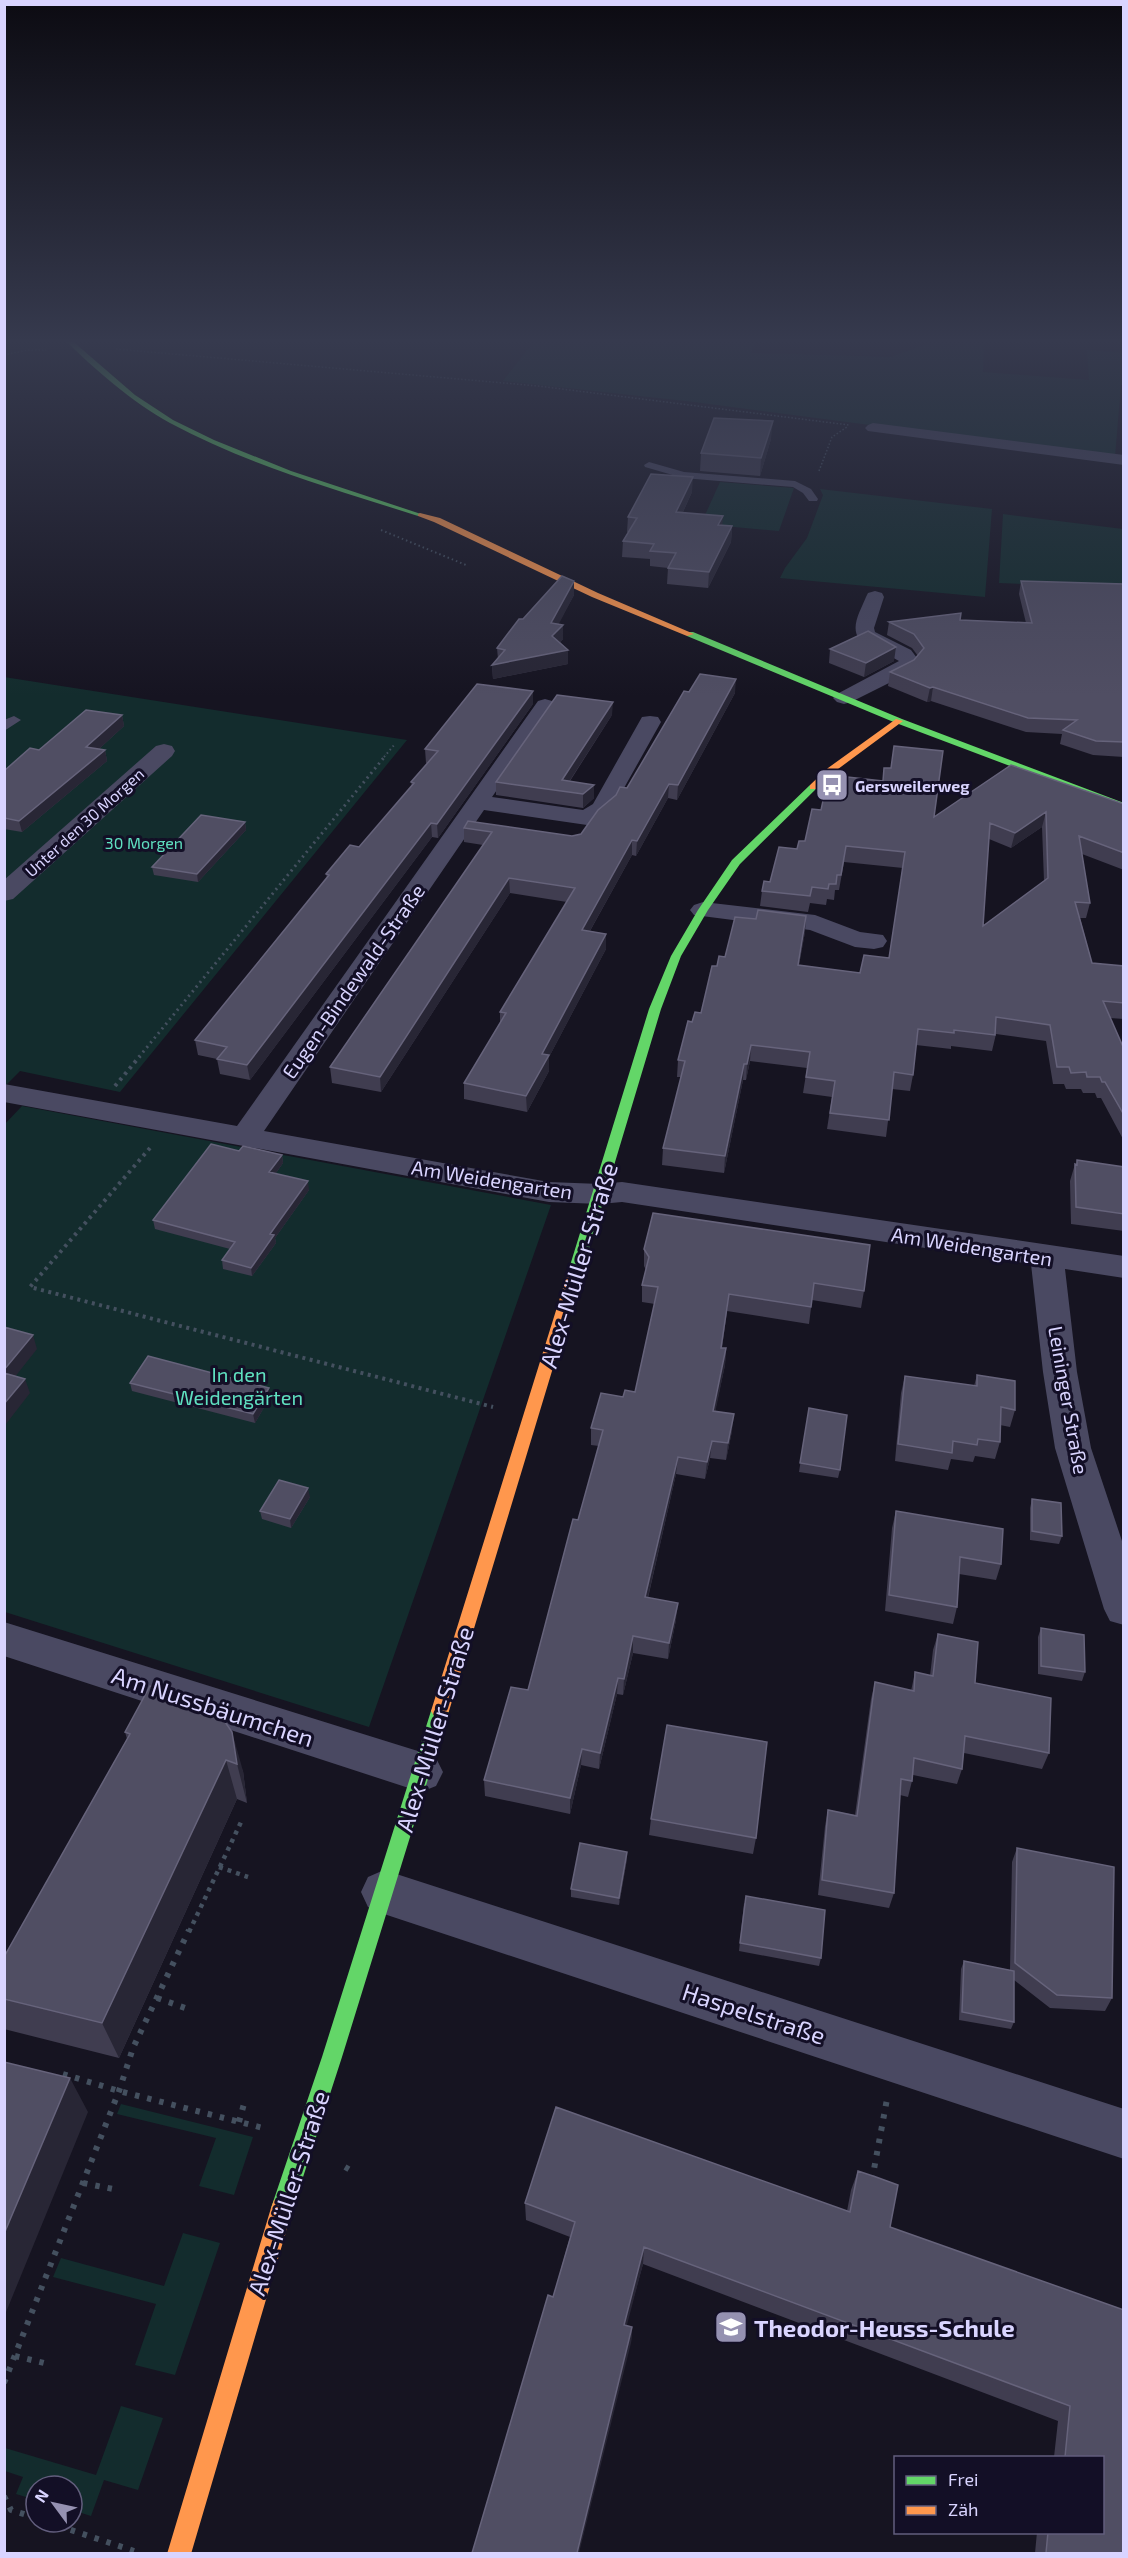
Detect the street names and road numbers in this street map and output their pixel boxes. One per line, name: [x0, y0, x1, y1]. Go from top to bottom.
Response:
street label: Unter den 30 Morgen: [21, 763, 147, 881]
street label: Eugen-Bindewald-Straße: [277, 879, 429, 1083]
street label: Am Weidengarten: [410, 1154, 574, 1204]
street label: Alex-Müller-Straße: [533, 1159, 623, 1371]
street label: Am Weidengarten: [890, 1221, 1054, 1271]
street label: Leininger Straße: [1044, 1324, 1094, 1476]
street label: Alex-Müller-Straße: [389, 1623, 479, 1835]
street label: Am Nussbäumchen: [108, 1660, 318, 1752]
street label: Haspelstraße: [679, 1976, 829, 2050]
street label: Alex-Müller-Straße: [241, 2087, 335, 2299]

